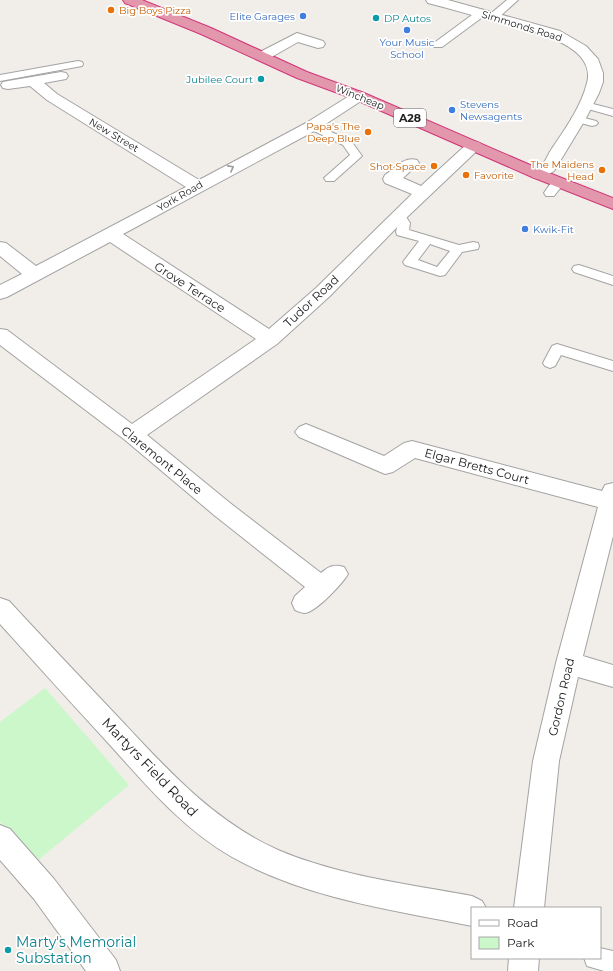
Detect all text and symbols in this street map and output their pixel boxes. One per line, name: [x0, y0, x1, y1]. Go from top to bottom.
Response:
place label: Big Boys Pizza: [119, 4, 191, 17]
marker: Big Boys Pizza: [106, 5, 116, 15]
street label: Simmonds Road: [480, 8, 564, 44]
place label: Elite Garages: [230, 10, 295, 23]
marker: Elite Garages: [298, 11, 308, 21]
place label: DP Autos: [384, 12, 431, 25]
marker: DP Autos: [371, 13, 381, 23]
marker: Your Music School: [402, 25, 412, 35]
place label: Your Music School: [380, 36, 435, 61]
place label: Jubilee Court: [185, 73, 253, 86]
marker: Jubilee Court: [256, 74, 266, 84]
street label: Wincheap: [334, 81, 386, 113]
place label: Stevens Newsagents: [460, 98, 522, 123]
marker: Stevens Newsagents: [447, 105, 457, 115]
road number: A28: [394, 109, 426, 127]
street label: New Street: [87, 115, 141, 155]
place label: Papa's The Deep Blue: [306, 120, 360, 145]
marker: Papa's The Deep Blue: [363, 127, 373, 137]
place label: The Maidens Head: [530, 158, 594, 183]
place label: Shot Space: [370, 160, 426, 173]
marker: Shot Space: [429, 161, 439, 171]
one-way arrow: [227, 165, 235, 173]
marker: The Maidens Head: [597, 165, 607, 175]
place label: Favorite: [474, 169, 514, 182]
marker: Favorite: [461, 170, 471, 180]
street label: York Road: [155, 178, 205, 214]
place label: Kwik-Fit: [533, 223, 574, 236]
marker: Kwik-Fit: [520, 224, 530, 234]
street label: Grove Terrace: [152, 259, 228, 315]
street label: Tudor Road: [280, 272, 342, 330]
street label: Claremont Place: [118, 423, 206, 497]
street label: Elgar Bretts Court: [423, 445, 531, 487]
street label: Gordon Road: [545, 656, 577, 738]
street label: Martyrs Field Road: [98, 714, 202, 820]
legend: [471, 907, 601, 959]
text: Road: [507, 915, 538, 930]
place label: Marty's Memorial Substation: [16, 933, 136, 967]
text: Park: [507, 935, 535, 950]
marker: Marty's Memorial Substation: [3, 945, 13, 955]

